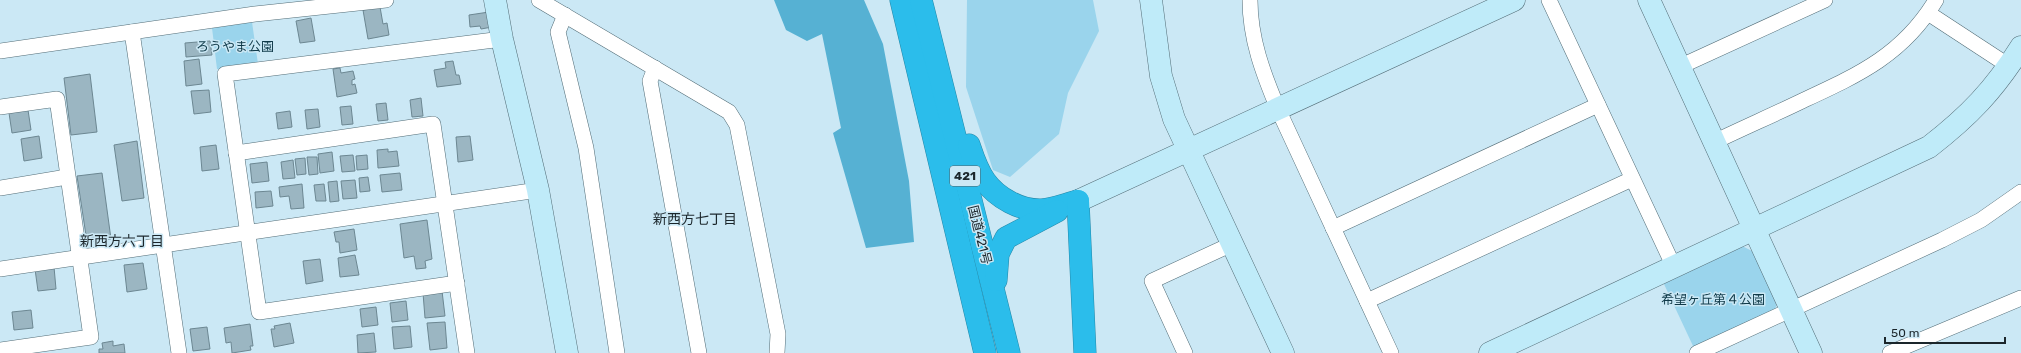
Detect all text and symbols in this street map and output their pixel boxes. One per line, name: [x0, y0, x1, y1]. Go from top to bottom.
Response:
park label: ろうやま公園: [196, 39, 274, 54]
road number: 421: [950, 166, 980, 186]
street label: 国道421号: [965, 204, 995, 266]
district label: 新西方七丁目: [653, 211, 737, 228]
district label: 新西方六丁目: [80, 233, 164, 250]
park label: 希望ヶ丘第４公園: [1661, 292, 1765, 307]
scale bar: [1885, 319, 2005, 345]
text: 50 m: [1891, 326, 1919, 340]

